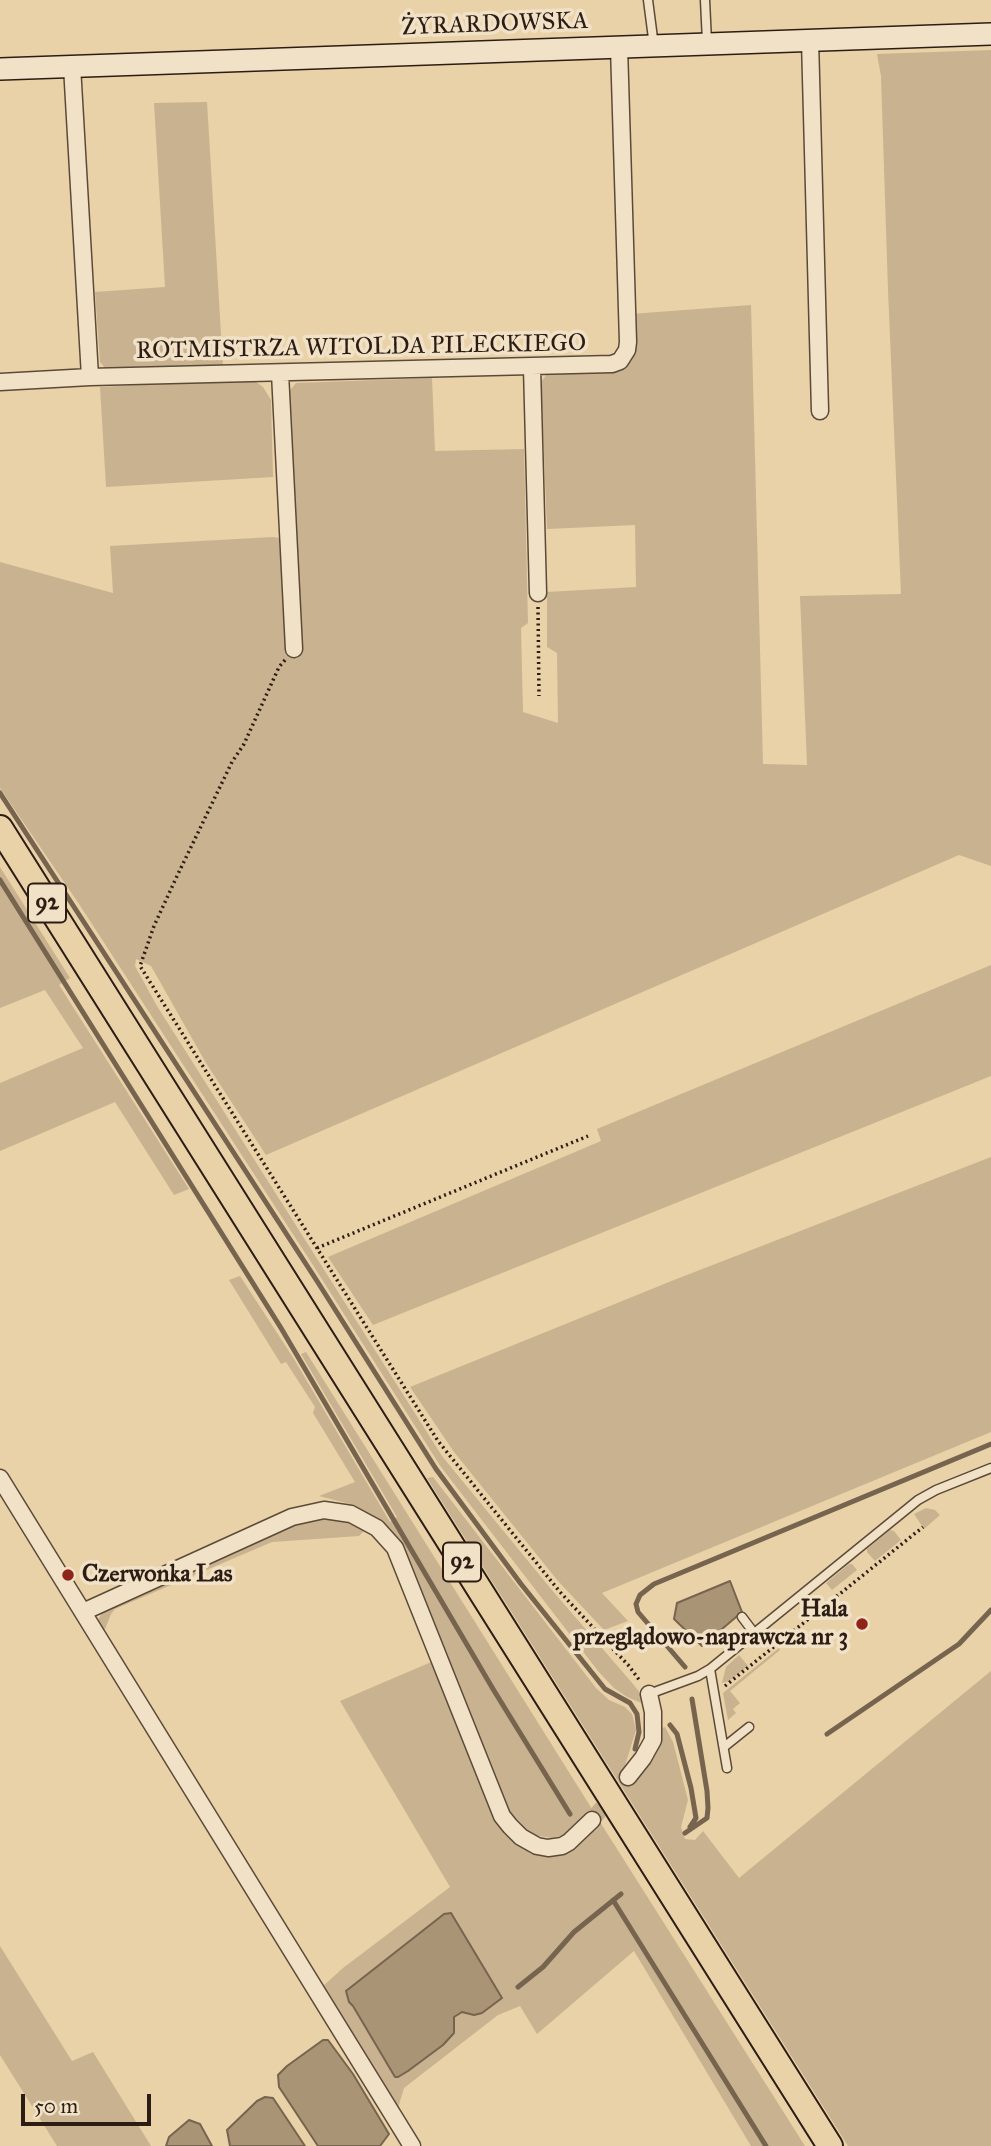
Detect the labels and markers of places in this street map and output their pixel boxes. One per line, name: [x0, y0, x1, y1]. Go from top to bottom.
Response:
place label: Czerwonka Las: [82, 1561, 233, 1589]
marker: Czerwonka Las: [60, 1567, 76, 1583]
place label: Hala przeglądowo-naprawcza nr 3: [573, 1596, 848, 1652]
marker: Hala przeglądowo-naprawcza nr 3: [854, 1616, 870, 1632]

